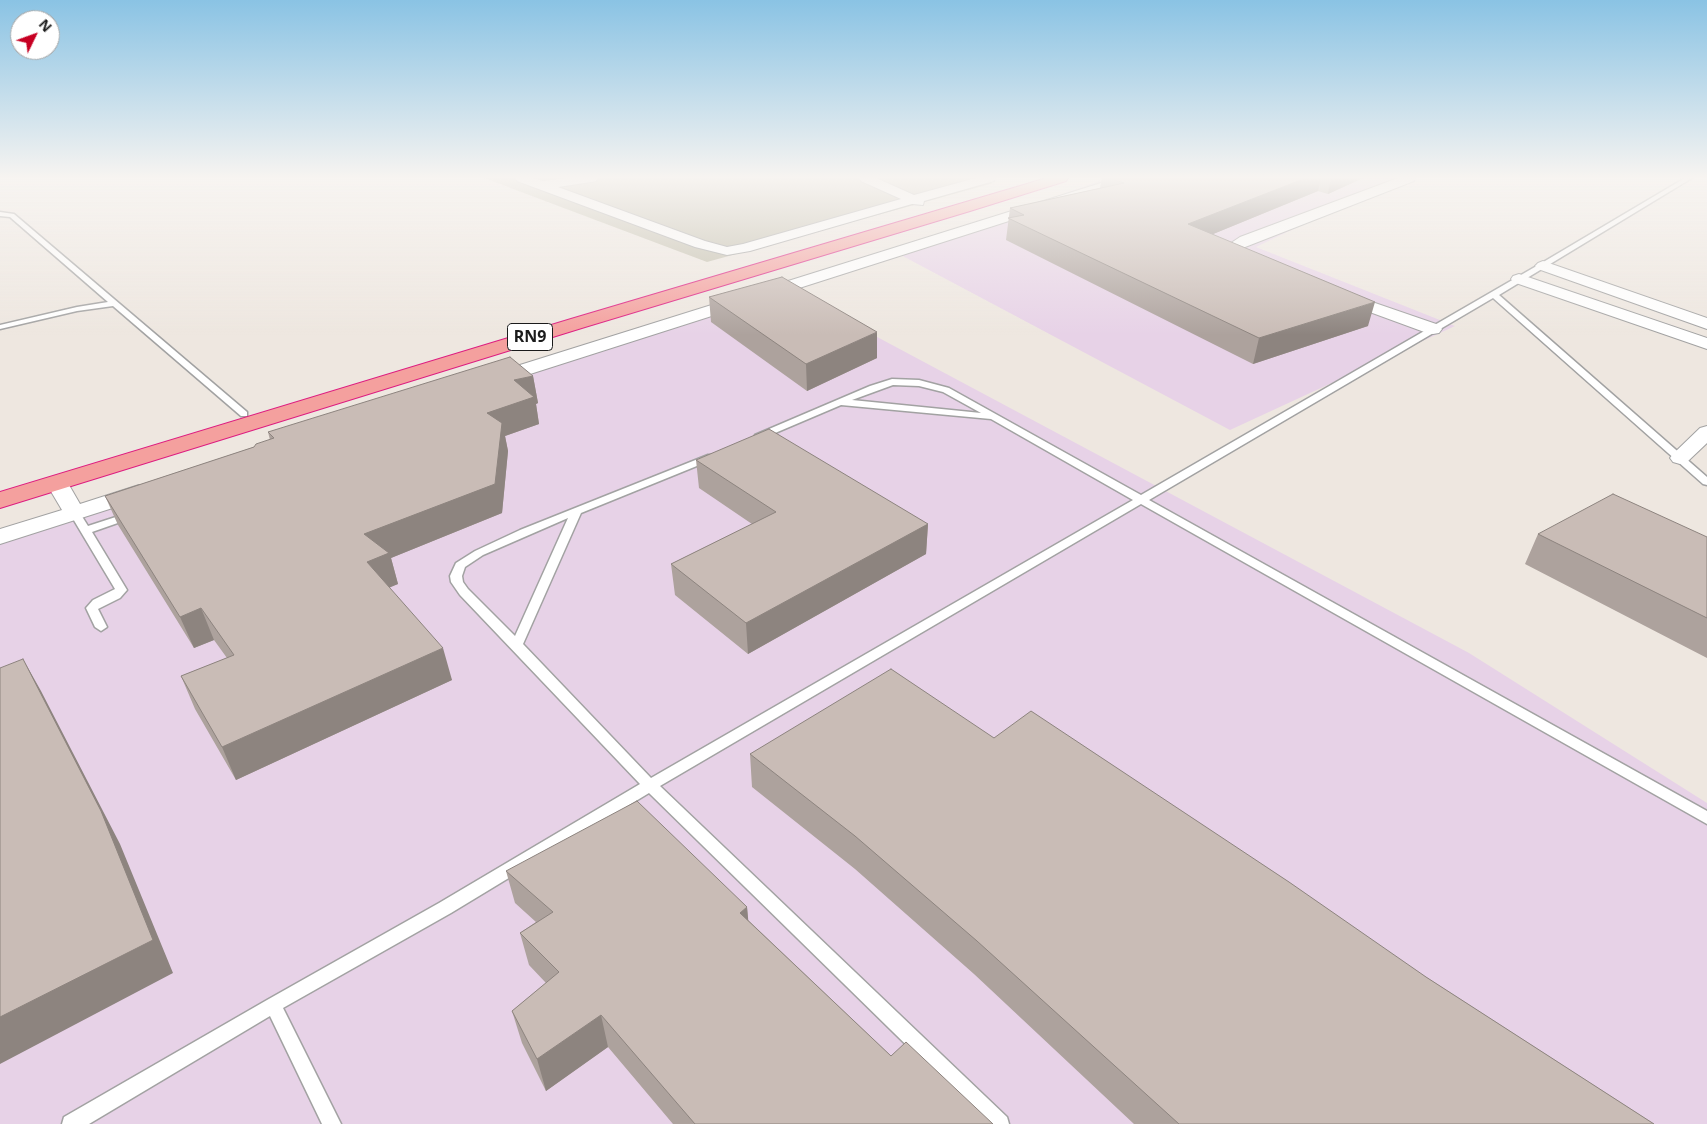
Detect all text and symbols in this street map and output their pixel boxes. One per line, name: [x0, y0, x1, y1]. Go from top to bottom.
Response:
north arrow: [10, 10, 60, 60]
text: N: [35, 15, 57, 36]
road number: RN9: [508, 324, 552, 351]

